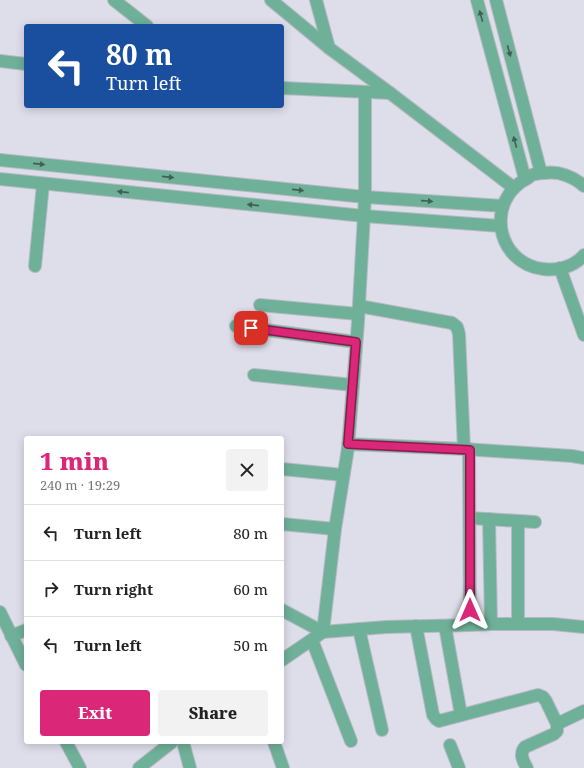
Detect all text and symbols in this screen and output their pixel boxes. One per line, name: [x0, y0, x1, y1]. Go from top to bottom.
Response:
one-way arrow: [478, 10, 484, 22]
text: 80 m: [106, 35, 173, 73]
icon: left: [40, 40, 92, 92]
one-way arrow: [507, 45, 513, 58]
text: Turn left: [106, 71, 181, 95]
one-way arrow: [511, 135, 517, 148]
one-way arrow: [33, 161, 45, 168]
one-way arrow: [162, 174, 174, 181]
one-way arrow: [291, 187, 304, 194]
one-way arrow: [117, 188, 129, 195]
one-way arrow: [421, 198, 434, 204]
one-way arrow: [247, 202, 259, 208]
pin: [234, 311, 268, 345]
icon: arrive: [240, 317, 262, 339]
text: 1 min: [40, 444, 109, 477]
button: close: [226, 449, 268, 491]
text: 240 m · 19:29: [40, 476, 120, 494]
icon: left: [40, 522, 62, 544]
text: Turn left: [74, 523, 142, 543]
text: 80 m: [233, 523, 268, 543]
icon: right: [40, 578, 62, 600]
text: Turn right: [74, 579, 153, 599]
text: 60 m: [233, 579, 268, 599]
position arrow: [449, 589, 491, 631]
icon: left: [40, 634, 62, 656]
text: Turn left: [74, 635, 142, 655]
text: 50 m: [233, 635, 268, 655]
button: Exit: [40, 690, 150, 736]
button: Share: [158, 690, 268, 736]

